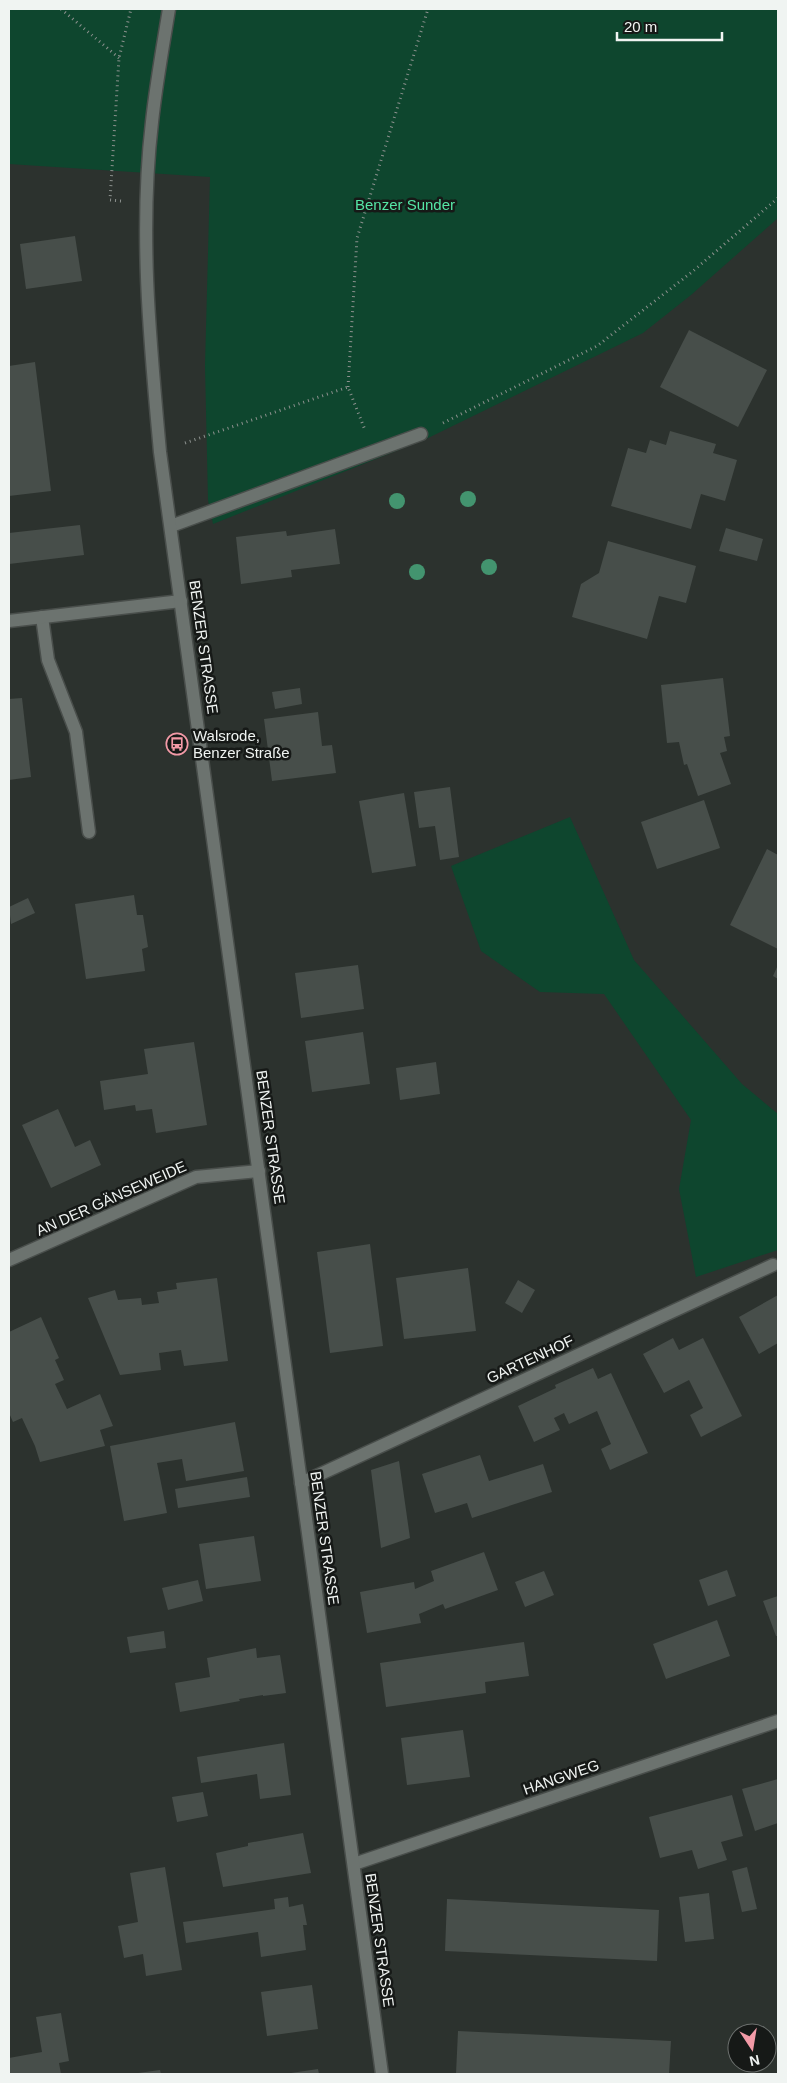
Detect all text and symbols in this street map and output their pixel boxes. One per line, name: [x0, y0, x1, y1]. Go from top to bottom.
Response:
scale bar: [617, 10, 722, 42]
text: 20 m: [624, 18, 657, 35]
park label: Benzer Sunder: [355, 196, 455, 213]
street label: BENZER STRASSE: [186, 579, 222, 715]
place label: Walsrode, Benzer Straße: [193, 727, 290, 761]
bus stop icon: Walsrode, Benzer Straße: [165, 732, 189, 756]
street label: BENZER STRASSE: [253, 1069, 289, 1205]
street label: AN DER GÄNSEWEIDE: [33, 1157, 189, 1239]
street label: GARTENHOF: [484, 1331, 576, 1387]
street label: BENZER STRASSE: [307, 1470, 343, 1606]
street label: HANGWEG: [521, 1756, 601, 1798]
street label: BENZER STRASSE: [362, 1872, 398, 2008]
north arrow: [727, 2023, 777, 2073]
text: N: [748, 2052, 761, 2070]

